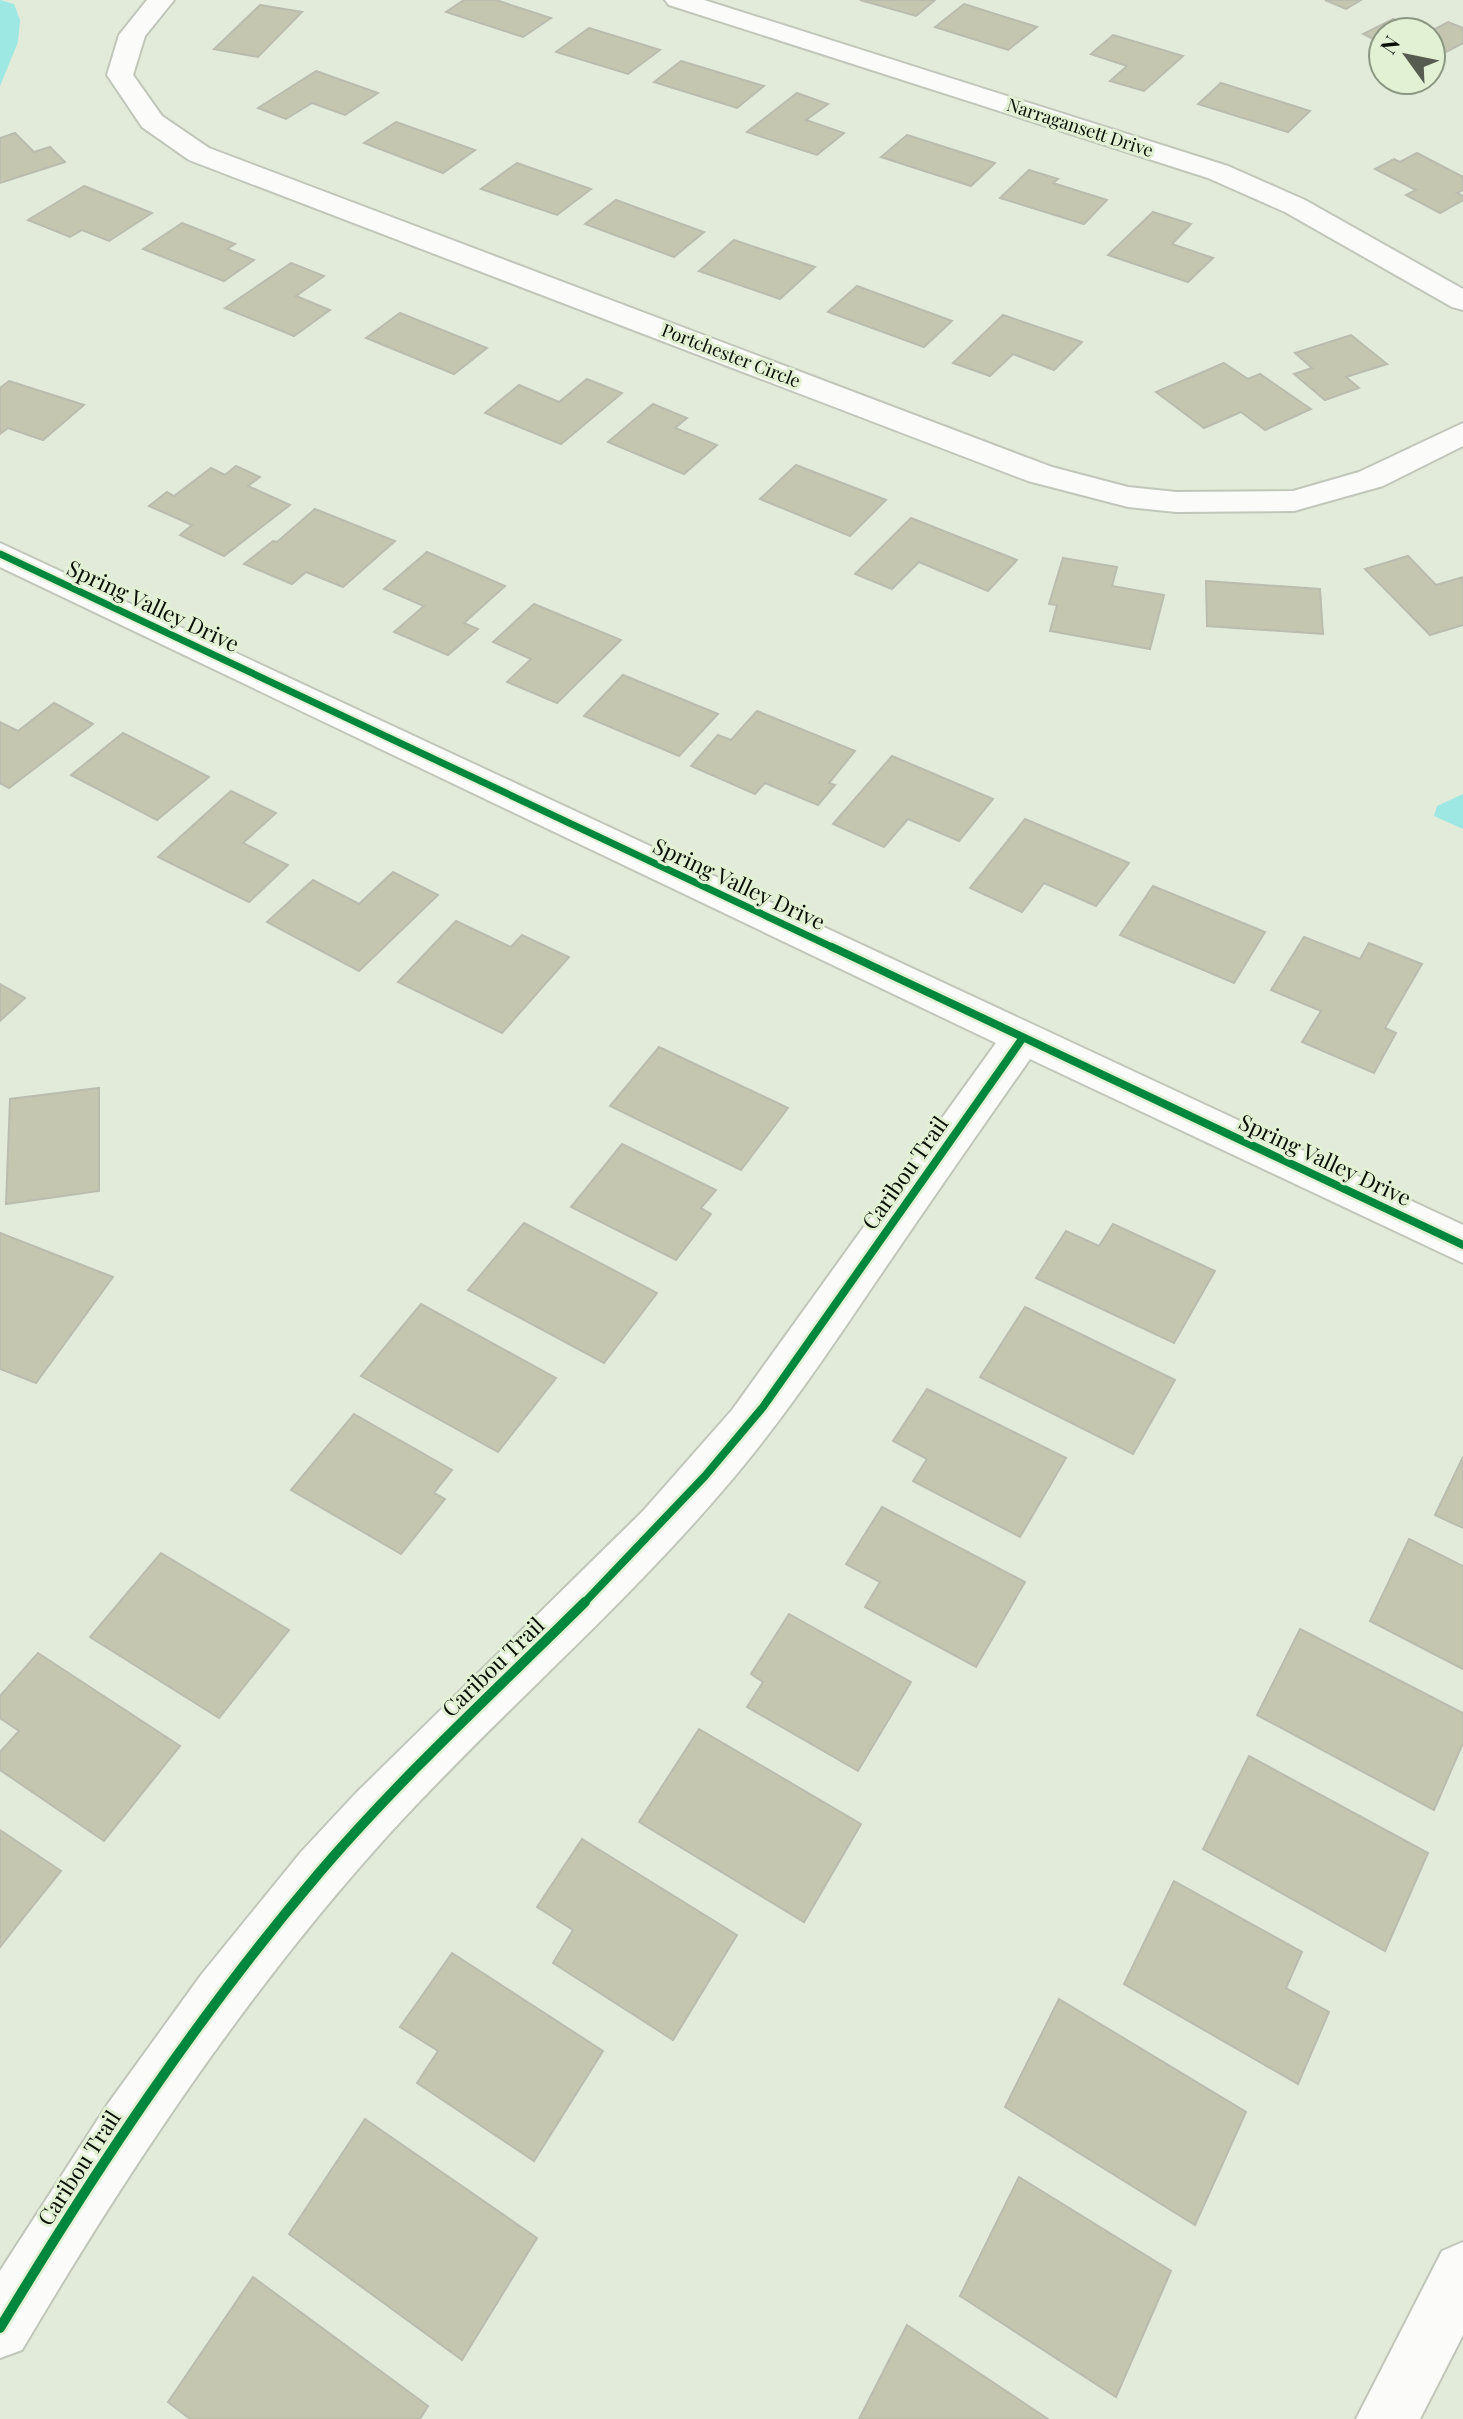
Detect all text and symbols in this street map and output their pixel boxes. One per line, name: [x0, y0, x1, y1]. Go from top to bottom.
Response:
north arrow: [1367, 16, 1447, 96]
text: N: [1372, 30, 1406, 59]
street label: Narragansett Drive: [1004, 92, 1157, 162]
street label: Portchester Circle: [659, 318, 804, 393]
street label: Spring Valley Drive: [62, 552, 244, 658]
street label: Spring Valley Drive: [648, 830, 830, 936]
street label: Spring Valley Drive: [1234, 1106, 1416, 1212]
street label: Caribou Trail: [854, 1110, 954, 1235]
street label: Caribou Trail: [435, 1610, 550, 1723]
street label: Caribou Trail: [30, 2104, 127, 2231]

